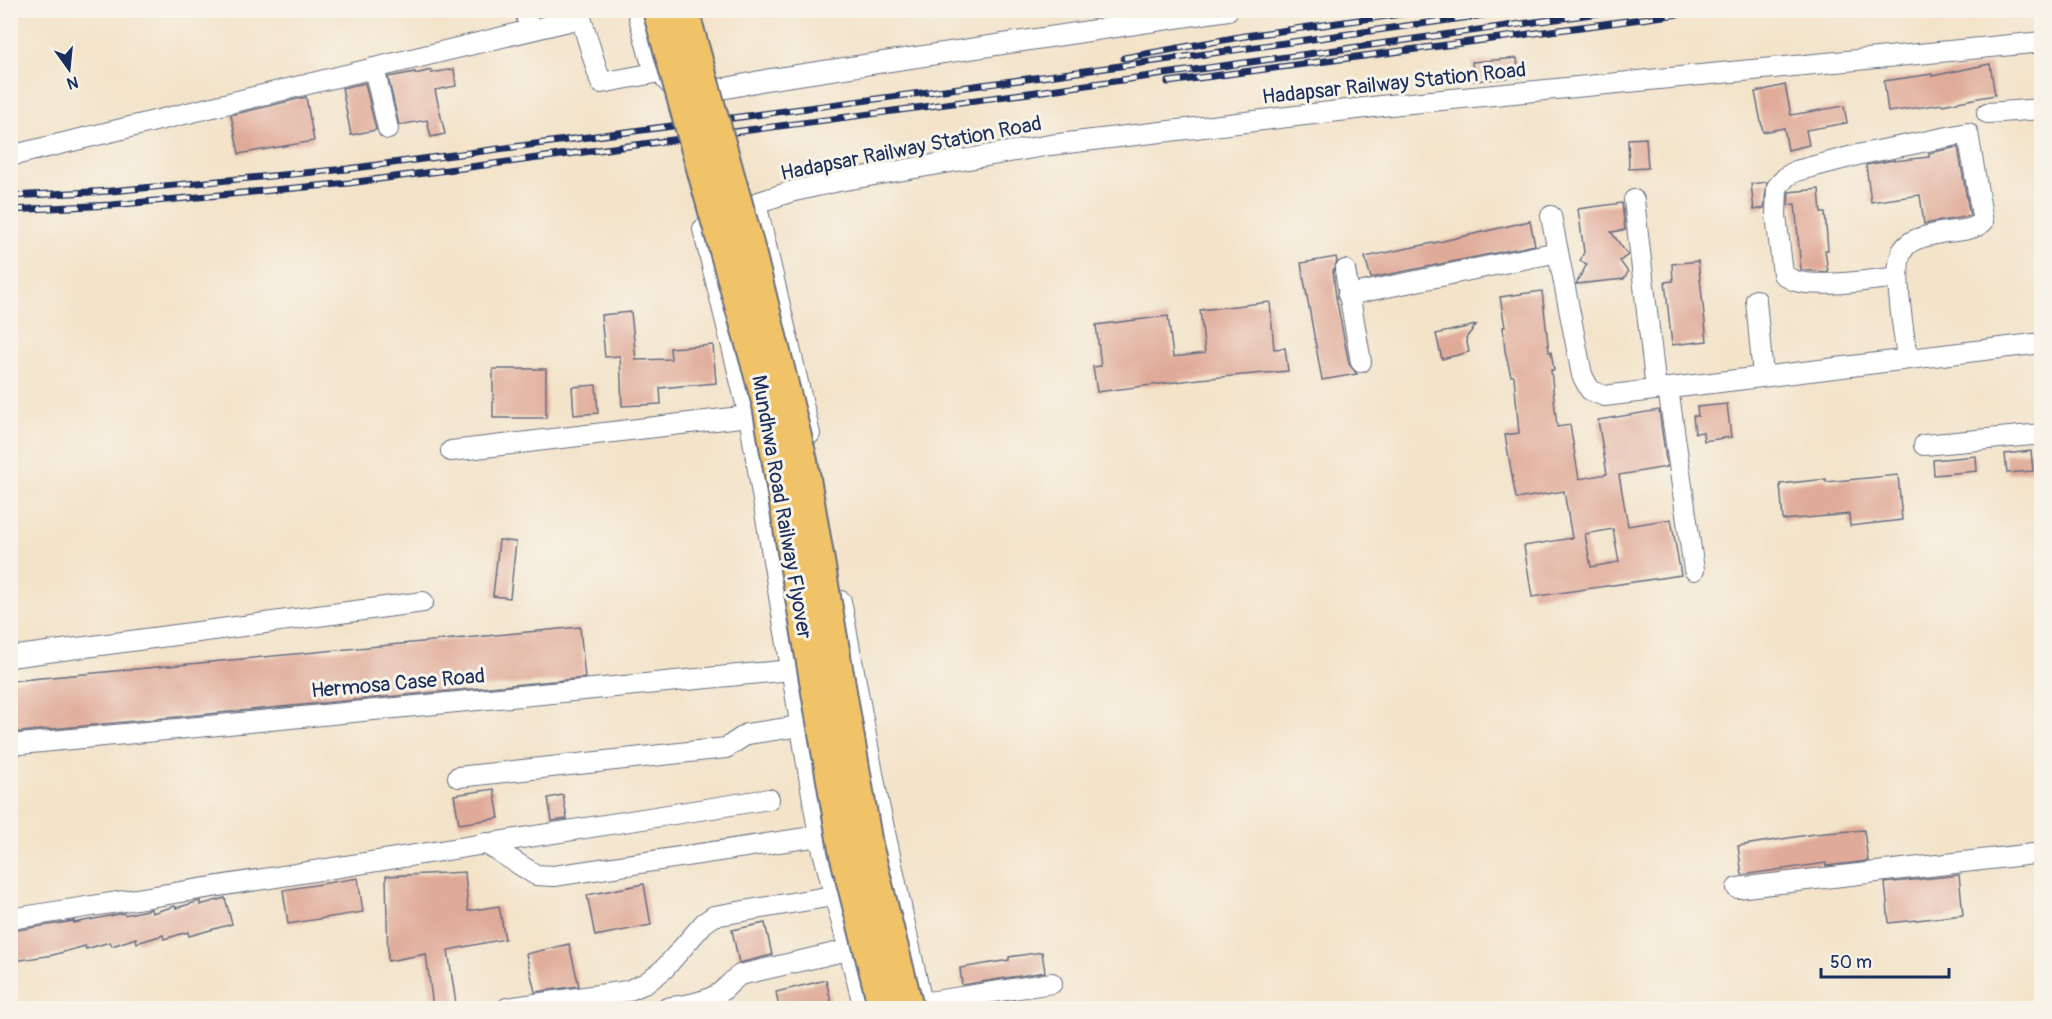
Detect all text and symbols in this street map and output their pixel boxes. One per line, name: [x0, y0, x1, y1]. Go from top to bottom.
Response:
north arrow: [39, 39, 99, 99]
street label: Hadapsar Railway Station Road: [1261, 56, 1527, 111]
text: N: [65, 71, 80, 94]
street label: Hadapsar Railway Station Road: [778, 110, 1044, 187]
street label: Mundhwa Road Railway Flyover: [745, 373, 818, 642]
street label: Hermosa Case Road: [310, 662, 486, 705]
scale bar: [1821, 941, 1948, 979]
text: 50 m: [1830, 951, 1872, 974]

